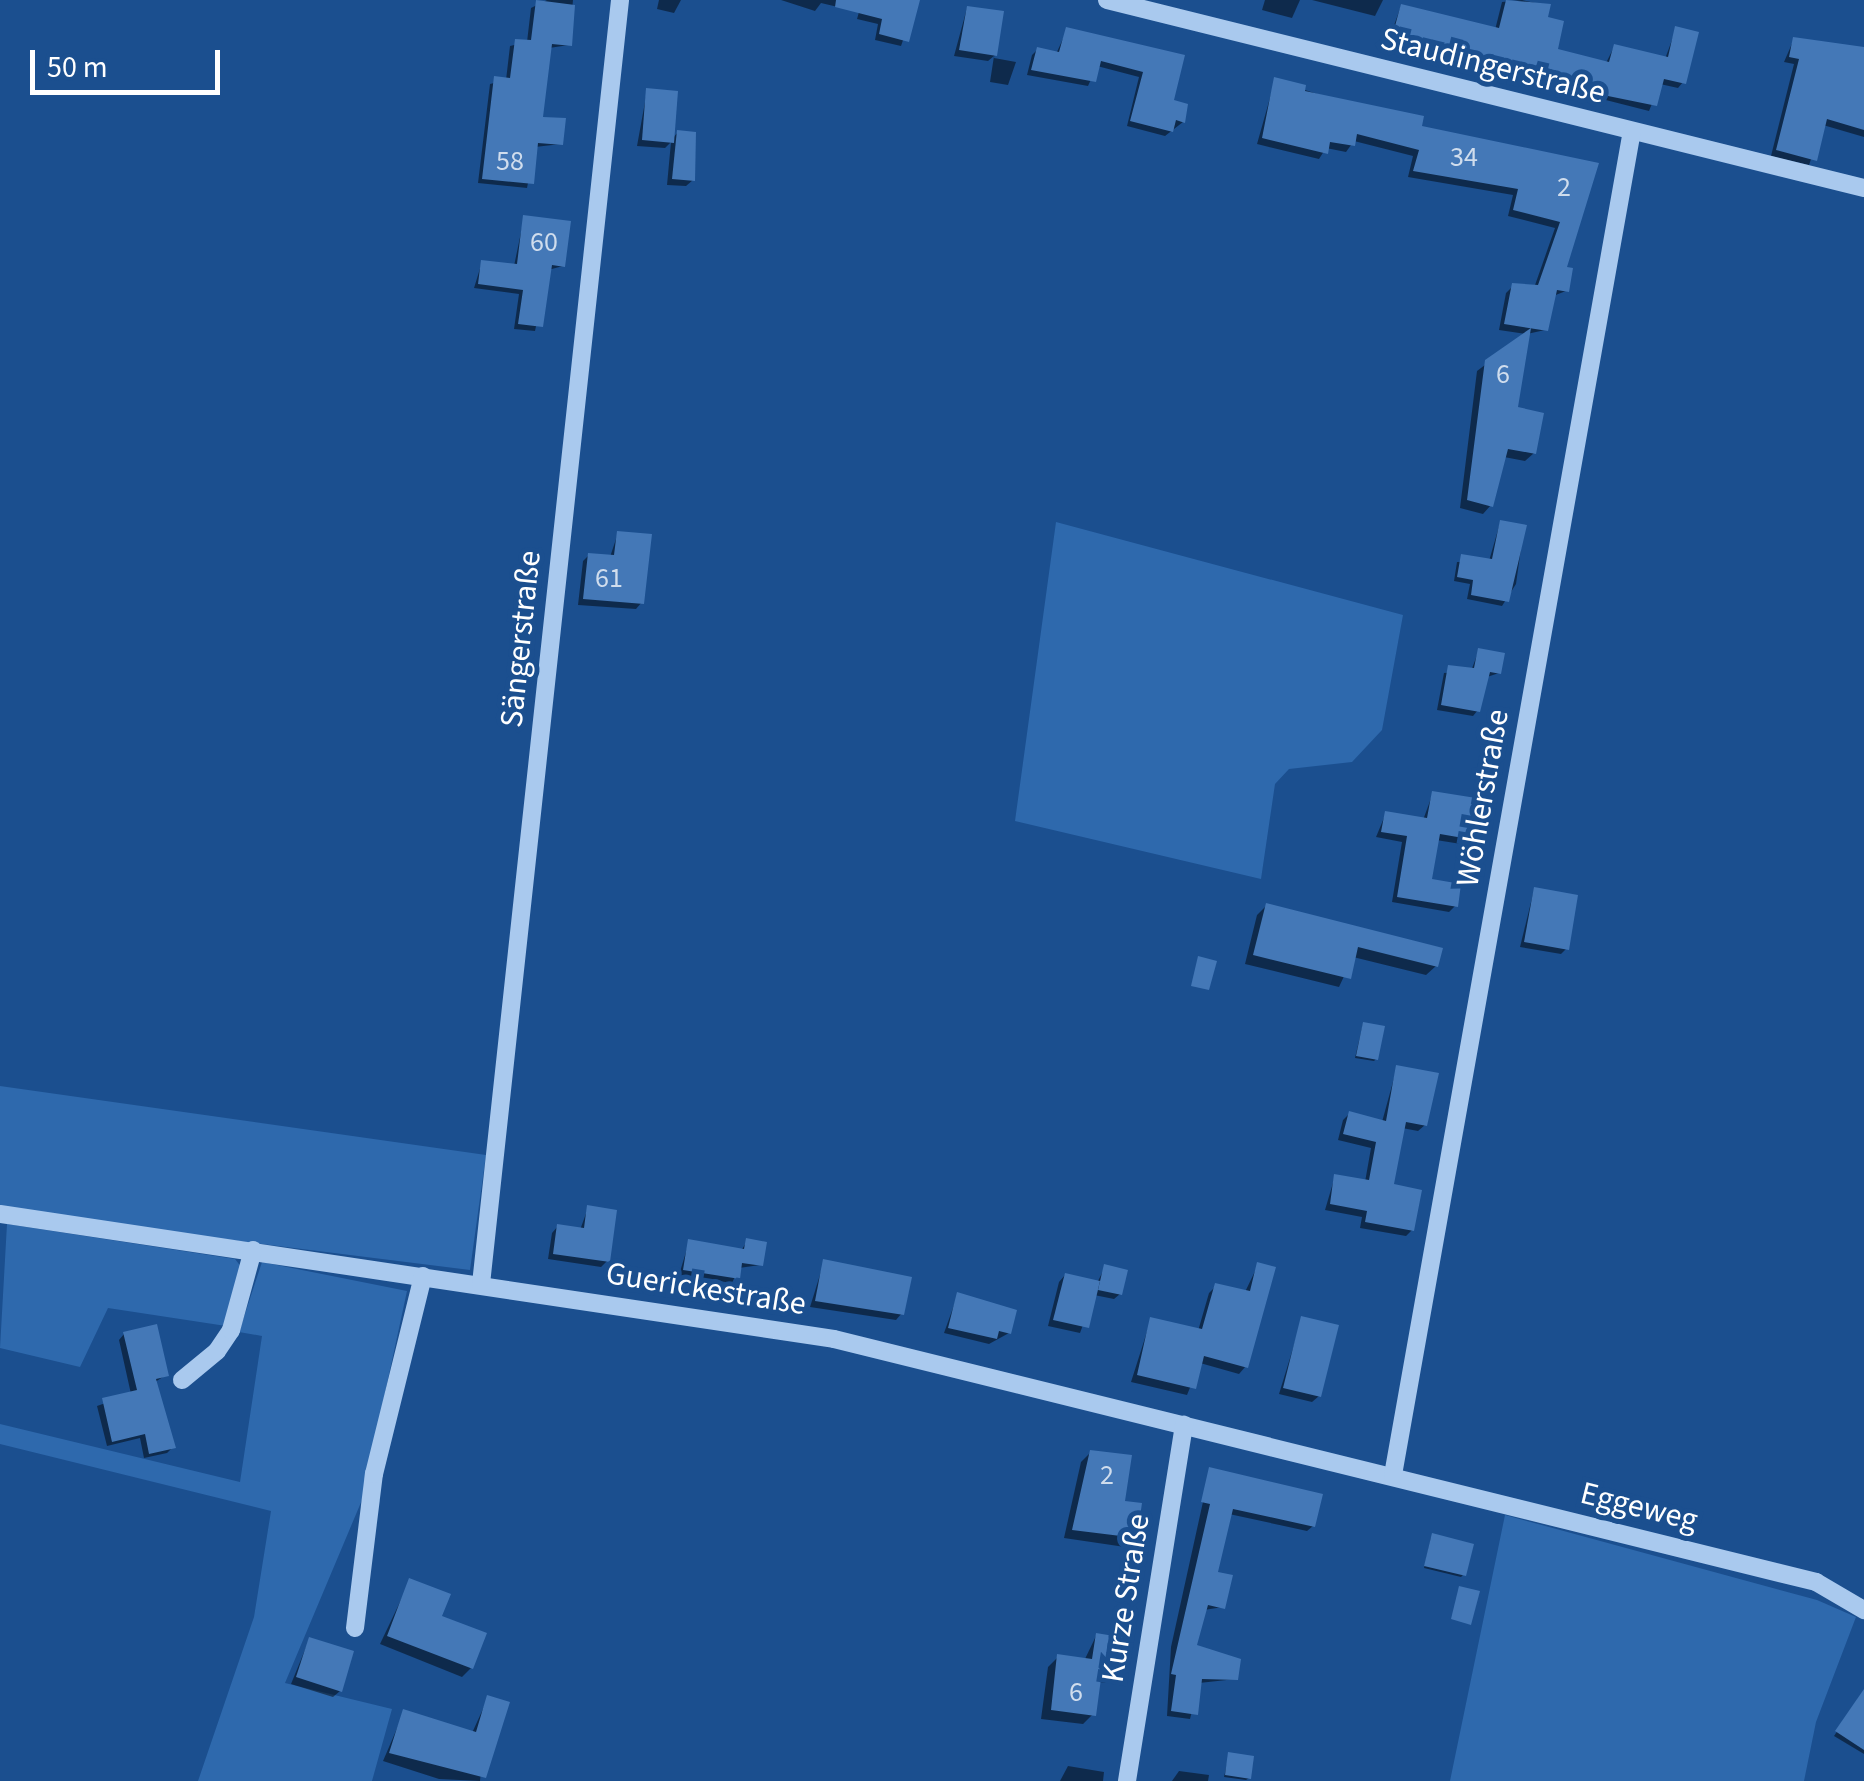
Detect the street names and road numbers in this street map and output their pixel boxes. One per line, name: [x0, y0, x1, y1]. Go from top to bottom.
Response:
street label: Staudingerstraße: [1377, 20, 1609, 112]
street label: Sängerstraße: [493, 549, 549, 729]
street label: Wöhlerstraße: [1449, 706, 1517, 890]
street label: Guerickestraße: [603, 1254, 809, 1324]
street label: Eggeweg: [1576, 1474, 1702, 1540]
street label: Kurze Straße: [1094, 1511, 1158, 1685]

